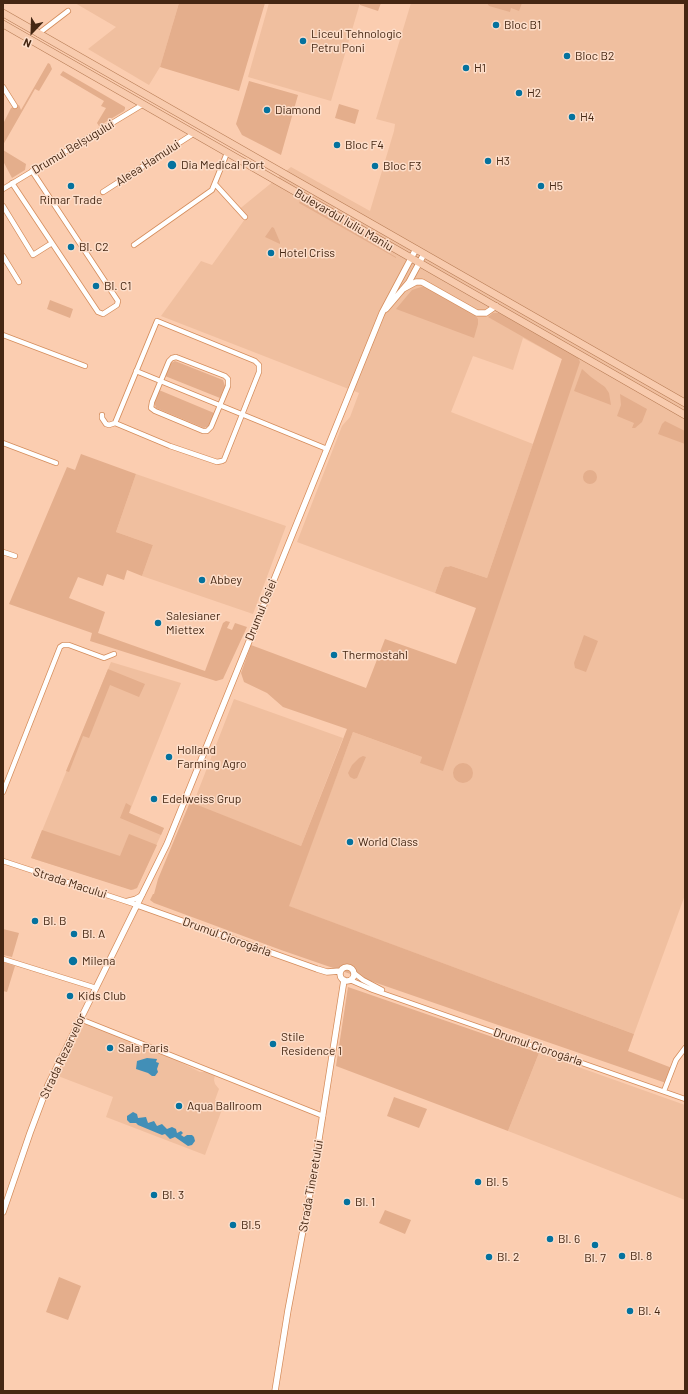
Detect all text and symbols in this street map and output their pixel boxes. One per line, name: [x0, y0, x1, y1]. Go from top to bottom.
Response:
north arrow: [12, 12, 52, 52]
place label: Bloc B1: [504, 18, 541, 32]
marker: Bloc B1: [491, 20, 501, 30]
place label: Liceul Tehnologic Petru Poni: [311, 27, 402, 55]
text: N: [21, 36, 33, 51]
marker: Liceul Tehnologic Petru Poni: [298, 36, 308, 46]
place label: Bloc B2: [575, 49, 614, 63]
marker: Bloc B2: [562, 51, 572, 61]
place label: H1: [474, 61, 486, 75]
marker: H1: [461, 63, 471, 73]
place label: H2: [527, 86, 541, 100]
marker: H2: [514, 88, 524, 98]
place label: Diamond: [275, 103, 321, 117]
marker: Diamond: [262, 105, 272, 115]
place label: H4: [580, 110, 594, 124]
marker: H4: [567, 112, 577, 122]
street label: Drumul Belșugului: [29, 117, 117, 177]
street label: Aleea Hamului: [113, 137, 183, 189]
place label: Bloc F4: [345, 138, 384, 152]
marker: Bloc F4: [332, 140, 342, 150]
place label: H3: [496, 154, 510, 168]
marker: H3: [483, 156, 493, 166]
place label: Dia Medical Port: [181, 158, 264, 172]
marker: Dia Medical Port: [166, 159, 178, 171]
place label: Bloc F3: [383, 159, 421, 173]
marker: Bloc F3: [370, 161, 380, 171]
place label: H5: [549, 179, 563, 193]
marker: Rimar Trade: [66, 181, 76, 191]
marker: H5: [536, 181, 546, 191]
street label: Bulevardul Iuliu Maniu: [292, 186, 396, 254]
place label: Rimar Trade: [40, 193, 102, 207]
place label: Bl. C2: [79, 240, 109, 254]
marker: Bl. C2: [66, 242, 76, 252]
place label: Hotel Criss: [279, 246, 335, 260]
marker: Hotel Criss: [266, 248, 276, 258]
place label: Bl. C1: [104, 279, 132, 293]
marker: Bl. C1: [91, 281, 101, 291]
place label: Abbey: [210, 573, 242, 587]
marker: Abbey: [197, 575, 207, 585]
street label: Drumul Osiei: [242, 577, 280, 643]
place label: Salesianer Miettex: [166, 609, 220, 637]
marker: Salesianer Miettex: [153, 618, 163, 628]
place label: Thermostahl: [342, 648, 408, 662]
marker: Thermostahl: [329, 650, 339, 660]
place label: Holland Farming Agro: [177, 743, 247, 771]
marker: Holland Farming Agro: [164, 752, 174, 762]
place label: Edelweiss Grup: [162, 792, 241, 806]
marker: Edelweiss Grup: [149, 794, 159, 804]
place label: World Class: [358, 835, 418, 849]
marker: World Class: [345, 837, 355, 847]
street label: Strada Macului: [31, 864, 109, 902]
place label: Bl. B: [43, 914, 67, 928]
street label: Drumul Ciorogârla: [181, 914, 273, 960]
marker: Bl. B: [30, 916, 40, 926]
place label: Bl. A: [82, 927, 105, 941]
marker: Bl. A: [69, 929, 79, 939]
place label: Milena: [82, 954, 115, 968]
marker: Milena: [67, 955, 79, 967]
place label: Kids Club: [78, 989, 126, 1003]
marker: Kids Club: [65, 991, 75, 1001]
street label: Strada Rezervelor: [37, 1011, 89, 1101]
street label: Drumul Ciorogârla: [492, 1025, 584, 1069]
place label: Stile Residence 1: [281, 1030, 342, 1058]
marker: Stile Residence 1: [268, 1039, 278, 1049]
place label: Sala Paris: [118, 1041, 169, 1055]
marker: Sala Paris: [105, 1043, 115, 1053]
place label: Aqua Ballroom: [187, 1099, 262, 1113]
marker: Aqua Ballroom: [174, 1101, 184, 1111]
street label: Strada Tineretului: [296, 1139, 326, 1233]
place label: Bl. 5: [486, 1175, 508, 1189]
marker: Bl. 5: [473, 1177, 483, 1187]
place label: Bl. 3: [162, 1188, 184, 1202]
marker: Bl. 3: [149, 1190, 159, 1200]
place label: Bl. 1: [355, 1195, 375, 1209]
marker: Bl. 1: [342, 1197, 352, 1207]
place label: Bl.5: [241, 1218, 261, 1232]
marker: Bl.5: [228, 1220, 238, 1230]
place label: Bl. 6: [558, 1232, 580, 1246]
marker: Bl. 6: [545, 1234, 555, 1244]
marker: Bl. 7: [590, 1240, 600, 1250]
place label: Bl. 8: [630, 1249, 652, 1263]
place label: Bl. 2: [497, 1250, 519, 1264]
place label: Bl. 7: [584, 1251, 606, 1265]
marker: Bl. 8: [617, 1251, 627, 1261]
marker: Bl. 2: [484, 1252, 494, 1262]
place label: Bl. 4: [638, 1304, 661, 1318]
marker: Bl. 4: [625, 1306, 635, 1316]

